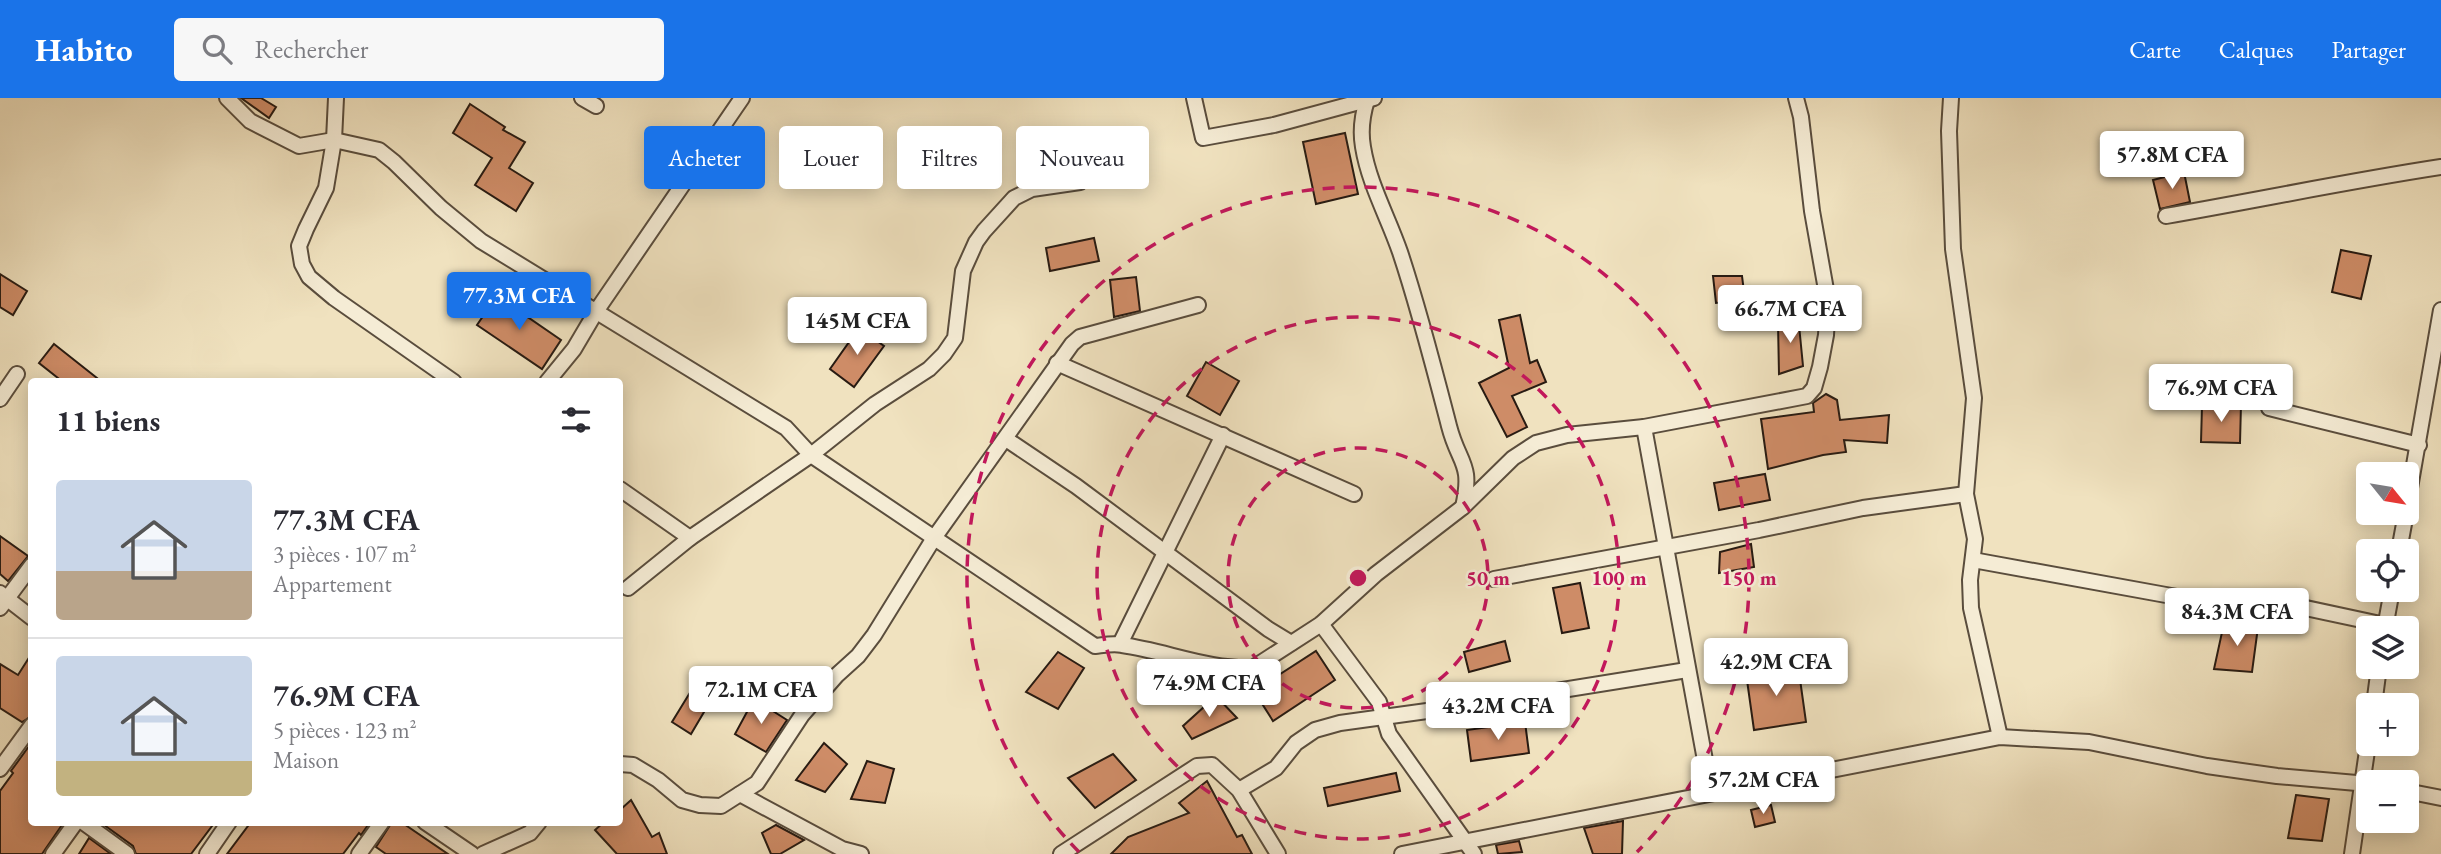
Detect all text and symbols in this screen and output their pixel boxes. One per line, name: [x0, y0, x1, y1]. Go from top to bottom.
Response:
search box: [174, 18, 664, 81]
text: Habito: [35, 28, 132, 71]
icon: search: [198, 30, 236, 68]
text: Rechercher: [254, 32, 369, 66]
text: Carte: [2129, 34, 2181, 65]
text: Calques: [2219, 34, 2293, 65]
text: Partager: [2331, 34, 2406, 65]
chip: Acheter: [644, 126, 765, 189]
chip: Louer: [779, 126, 883, 189]
chip: Filtres: [897, 126, 1002, 189]
chip: Nouveau: [1016, 126, 1149, 189]
pin: 57.8M CFA: [2092, 132, 2252, 191]
text: 57.8M CFA: [2116, 139, 2228, 169]
pin: 77.3M CFA: [439, 272, 599, 332]
text: 77.3M CFA: [463, 280, 575, 310]
pin: 66.7M CFA: [1710, 286, 1870, 345]
text: 66.7M CFA: [1734, 293, 1846, 323]
pin: 145M CFA: [785, 298, 929, 357]
text: 145M CFA: [804, 305, 910, 335]
pin: 76.9M CFA: [2141, 364, 2301, 424]
text: 76.9M CFA: [2165, 372, 2277, 402]
text: 11 biens: [56, 401, 160, 440]
icon: filters: [557, 401, 595, 439]
north arrow: [2356, 462, 2418, 525]
map controls: [2356, 462, 2419, 833]
text: 77.3M CFA: [273, 500, 420, 539]
icon: home: [112, 508, 196, 592]
text: 3 pièces · 107 m²: [273, 539, 417, 569]
button: locate: [2356, 539, 2419, 602]
text: 50 m: [1466, 564, 1510, 591]
text: 100 m: [1591, 564, 1647, 591]
text: 150 m: [1721, 564, 1777, 591]
centre of rings: [1346, 566, 1370, 590]
text: Appartement: [273, 569, 392, 599]
pin: 84.3M CFA: [2157, 588, 2317, 648]
text: 84.3M CFA: [2181, 596, 2293, 626]
button: layers: [2356, 616, 2419, 679]
pin: 42.9M CFA: [1696, 638, 1856, 698]
text: 42.9M CFA: [1720, 646, 1832, 676]
pin: 74.9M CFA: [1129, 660, 1289, 719]
pin: 72.1M CFA: [681, 666, 841, 726]
text: 74.9M CFA: [1153, 667, 1265, 697]
text: 72.1M CFA: [705, 674, 817, 704]
text: 76.9M CFA: [273, 676, 420, 715]
pin: 43.2M CFA: [1418, 682, 1578, 742]
icon: home: [112, 684, 196, 768]
text: 43.2M CFA: [1442, 690, 1554, 720]
button: +: [2356, 693, 2419, 756]
text: 5 pièces · 123 m²: [273, 715, 417, 745]
text: Maison: [273, 745, 339, 775]
pin: 57.2M CFA: [1683, 756, 1843, 816]
text: 57.2M CFA: [1707, 764, 1819, 794]
button: −: [2356, 770, 2419, 833]

